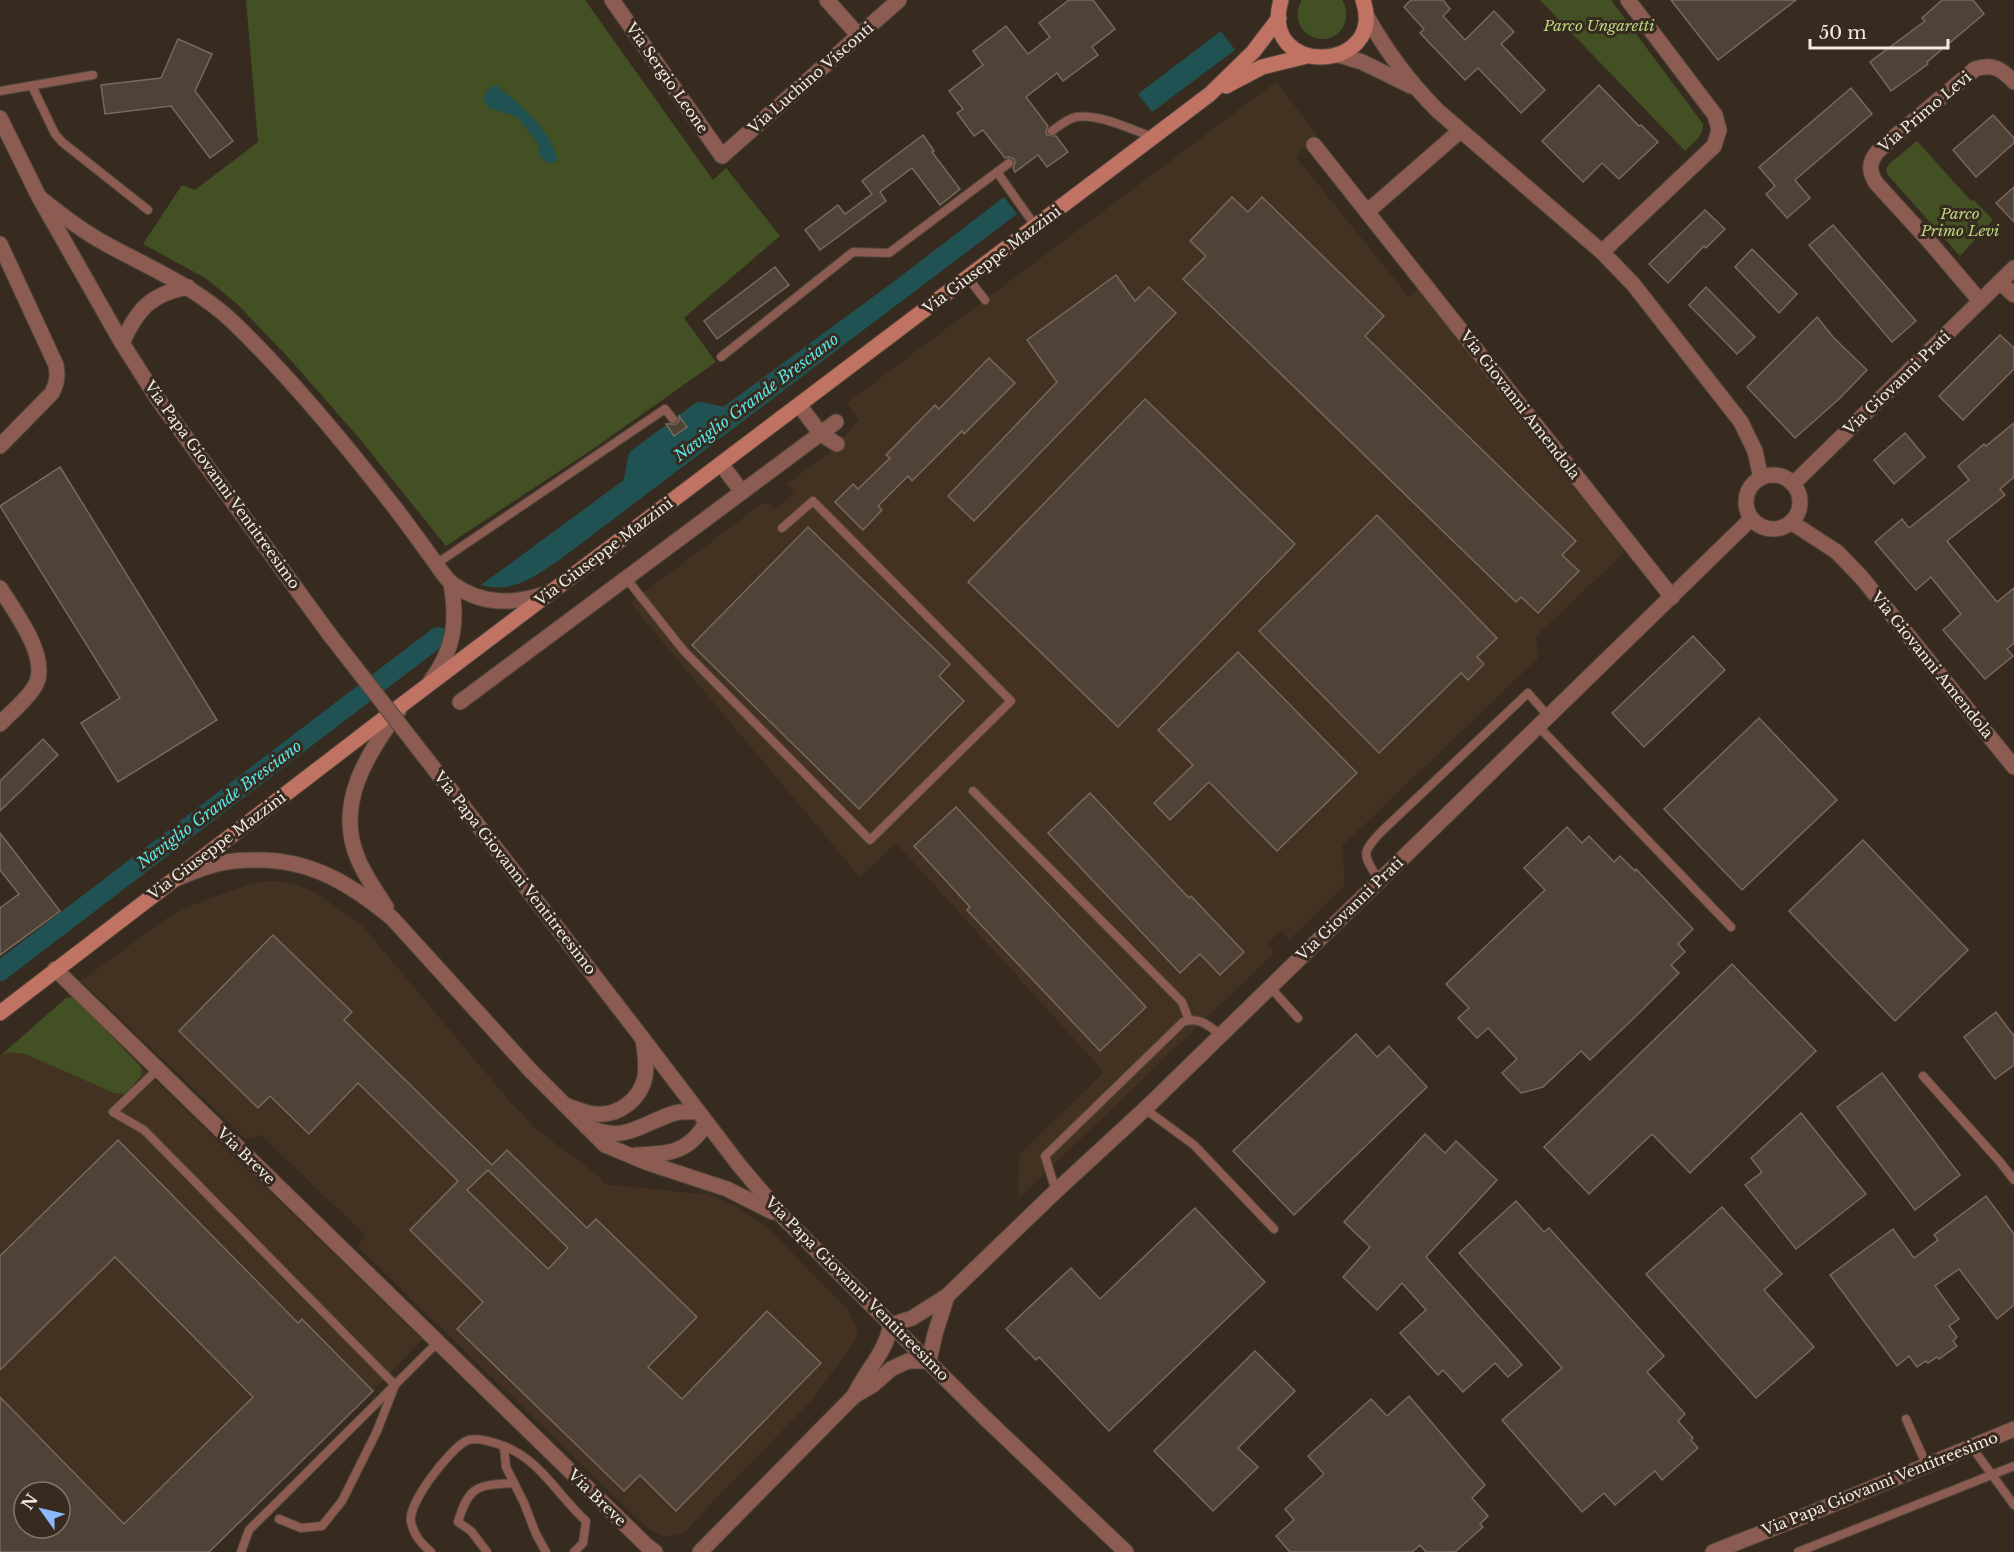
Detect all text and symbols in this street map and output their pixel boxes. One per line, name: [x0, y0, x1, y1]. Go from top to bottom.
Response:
scale bar: [1810, 12, 1948, 50]
park label: Parco Ungaretti: [1542, 16, 1655, 35]
street label: Via Sergio Leone: [621, 18, 713, 137]
street label: Via Luchino Visconti: [743, 18, 877, 138]
text: 50 m: [1819, 22, 1867, 44]
street label: Via Primo Levi: [1874, 67, 1975, 157]
street label: Via Giuseppe Mazzini: [918, 201, 1065, 318]
park label: Parco Primo Levi: [1920, 204, 2000, 240]
street label: Via Giovanni Amendola: [1456, 326, 1585, 483]
street label: Via Giovanni Prati: [1839, 327, 1954, 439]
water label: Naviglio Grande Bresciano: [669, 328, 842, 466]
street label: Via Papa Giovanni Ventitreesimo: [140, 376, 304, 593]
street label: Via Giuseppe Mazzini: [530, 493, 677, 610]
street label: Via Giovanni Amendola: [1867, 587, 1998, 742]
water label: Naviglio Grande Bresciano: [132, 735, 305, 873]
street label: Via Papa Giovanni Ventitreesimo: [430, 767, 601, 978]
street label: Via Giuseppe Mazzini: [143, 787, 290, 904]
street label: Via Giovanni Prati: [1292, 853, 1407, 965]
street label: Via Breve: [213, 1123, 279, 1188]
street label: Via Papa Giovanni Ventitreesimo: [761, 1192, 954, 1385]
street label: Via Papa Giovanni Ventitreesimo: [1758, 1427, 2001, 1540]
street label: Via Breve: [564, 1465, 630, 1530]
north arrow: [12, 1480, 72, 1540]
text: N: [17, 1490, 42, 1513]

